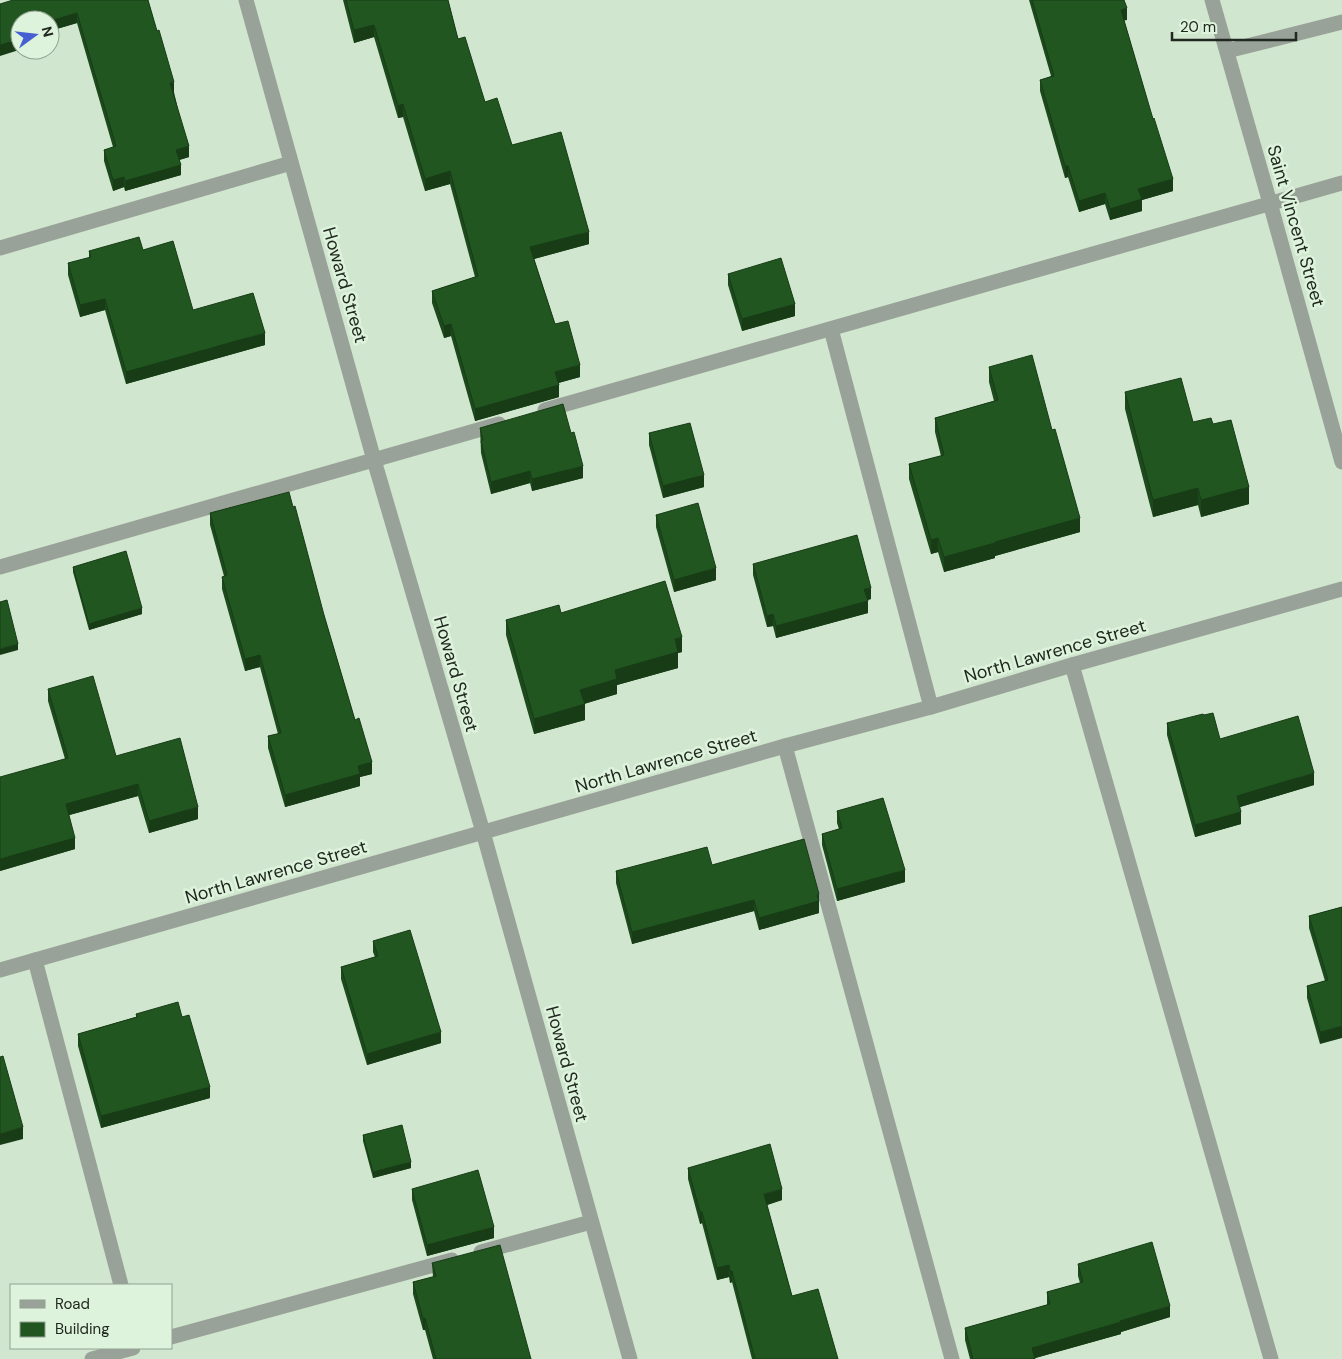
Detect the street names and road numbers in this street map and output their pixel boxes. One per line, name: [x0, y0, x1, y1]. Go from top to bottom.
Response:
street label: Saint Vincent Street: [1261, 142, 1331, 310]
street label: Howard Street: [317, 224, 373, 346]
street label: Howard Street: [428, 613, 484, 735]
street label: North Lawrence Street: [961, 614, 1149, 688]
street label: North Lawrence Street: [572, 724, 760, 798]
street label: North Lawrence Street: [182, 835, 370, 909]
street label: Howard Street: [540, 1003, 594, 1125]

